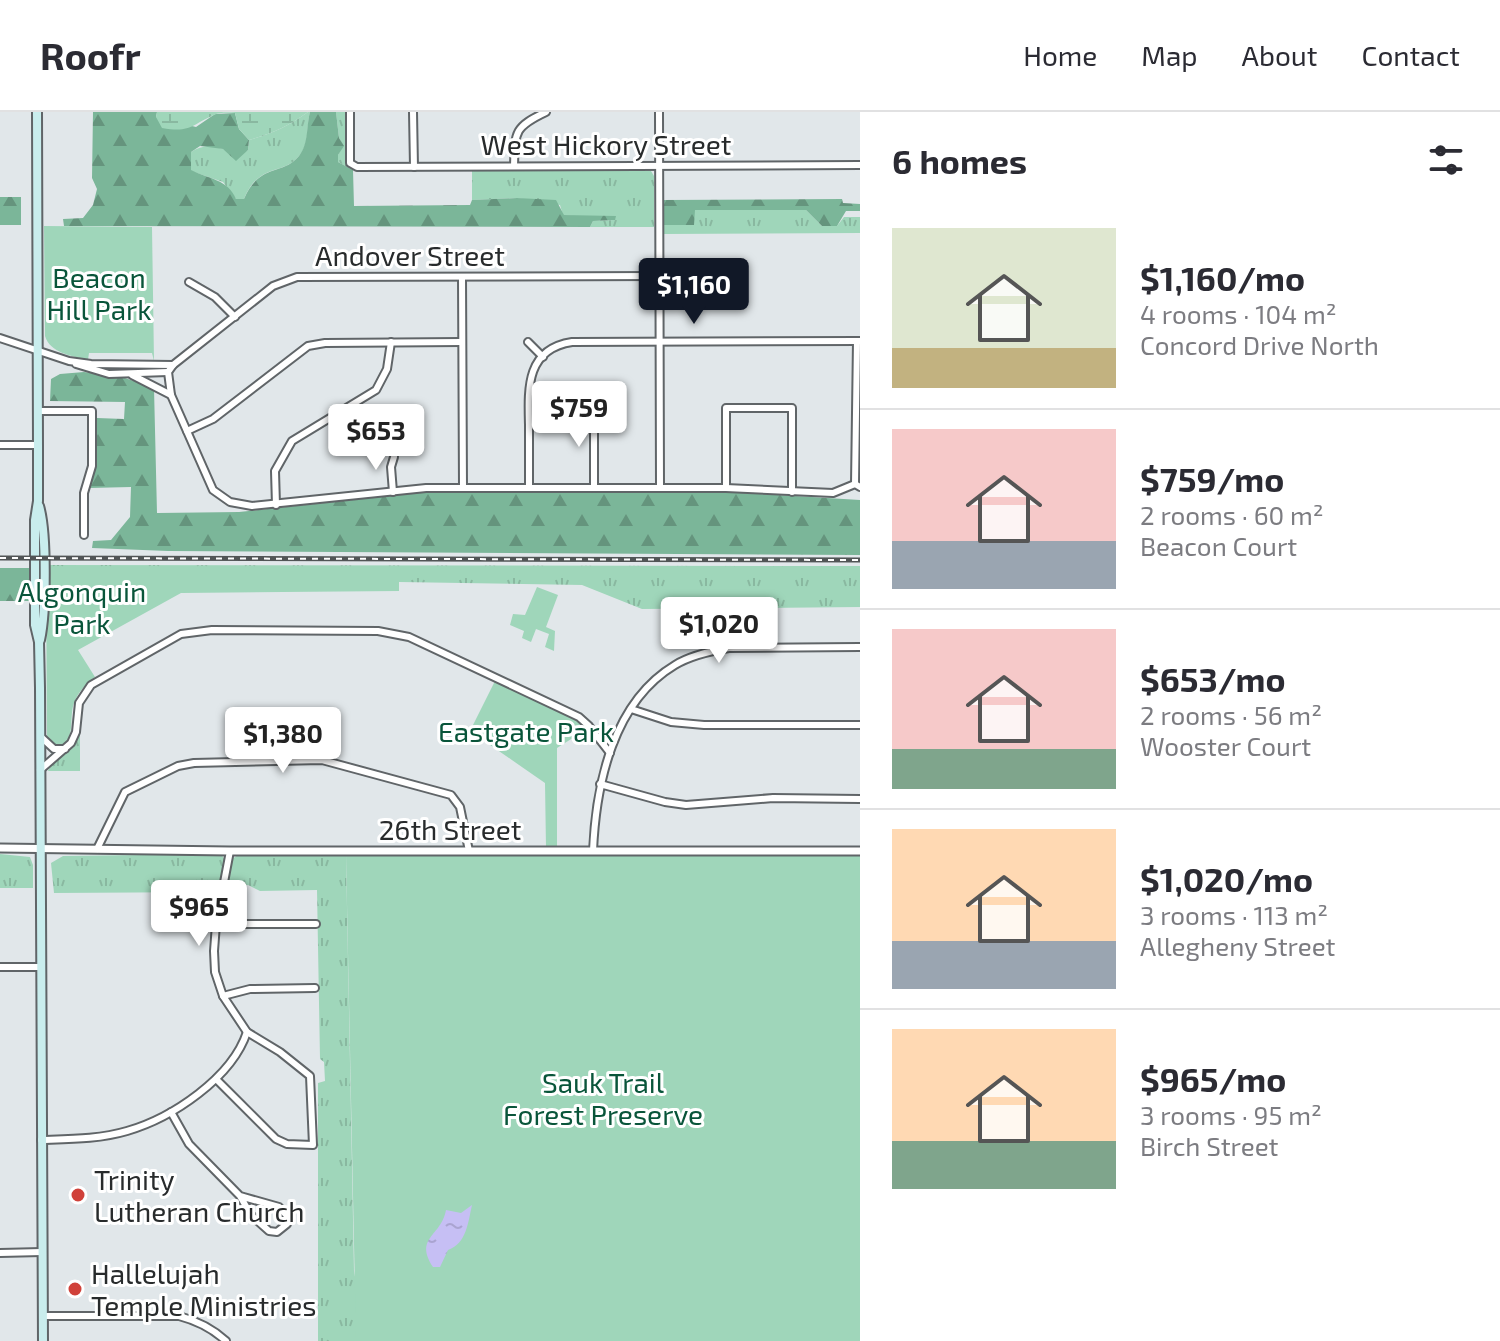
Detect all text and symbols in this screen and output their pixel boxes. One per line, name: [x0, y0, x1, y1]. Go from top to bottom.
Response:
text: Roofr: [40, 32, 141, 78]
text: Home: [1023, 38, 1097, 72]
text: Map: [1141, 38, 1198, 72]
text: About: [1242, 38, 1317, 72]
text: Contact: [1361, 38, 1460, 72]
street label: West Hickory Street: [481, 127, 731, 161]
icon: filters: [1424, 138, 1468, 182]
text: 6 homes: [892, 140, 1027, 181]
street label: Andover Street: [315, 238, 505, 272]
text: $1,160/mo: [1140, 257, 1305, 298]
pin: $1,160: [629, 258, 759, 326]
park label: Beacon Hill Park: [46, 260, 152, 326]
icon: home: [956, 260, 1052, 356]
text: $1,160: [657, 268, 731, 299]
text: 4 rooms · 104 m²: [1140, 298, 1336, 329]
text: Concord Drive North: [1140, 329, 1379, 360]
pin: $759: [532, 381, 626, 449]
text: $759: [550, 391, 608, 422]
pin: $653: [329, 404, 423, 472]
text: $653: [346, 414, 406, 445]
text: $759/mo: [1140, 458, 1284, 499]
icon: home: [956, 461, 1052, 557]
text: 2 rooms · 60 m²: [1140, 499, 1324, 530]
text: Beacon Court: [1140, 530, 1297, 561]
park label: Algonquin Park: [18, 574, 146, 640]
pin: $1,020: [654, 597, 784, 665]
text: $1,020: [679, 607, 759, 638]
text: $653/mo: [1140, 658, 1286, 699]
icon: home: [956, 661, 1052, 757]
text: 2 rooms · 56 m²: [1140, 699, 1322, 730]
pin: $1,380: [218, 707, 348, 775]
park label: Eastgate Park: [438, 714, 614, 748]
text: $1,380: [243, 717, 323, 748]
text: Wooster Court: [1140, 730, 1311, 761]
street label: 26th Street: [379, 812, 521, 846]
text: $1,020/mo: [1140, 858, 1313, 899]
icon: home: [956, 861, 1052, 957]
pin: $965: [152, 880, 246, 948]
text: $965: [169, 890, 229, 921]
text: 3 rooms · 113 m²: [1140, 899, 1328, 930]
text: Allegheny Street: [1140, 930, 1336, 961]
text: $965/mo: [1140, 1058, 1286, 1099]
icon: home: [956, 1061, 1052, 1157]
park label: Sauk Trail Forest Preserve: [503, 1065, 703, 1131]
text: 3 rooms · 95 m²: [1140, 1099, 1322, 1130]
text: Birch Street: [1140, 1130, 1279, 1161]
place label: Trinity Lutheran Church: [94, 1162, 304, 1228]
marker: Trinity Lutheran Church: [69, 1186, 87, 1204]
place label: Hallelujah Temple Ministries: [91, 1256, 317, 1322]
marker: Hallelujah Temple Ministries: [66, 1280, 84, 1298]

